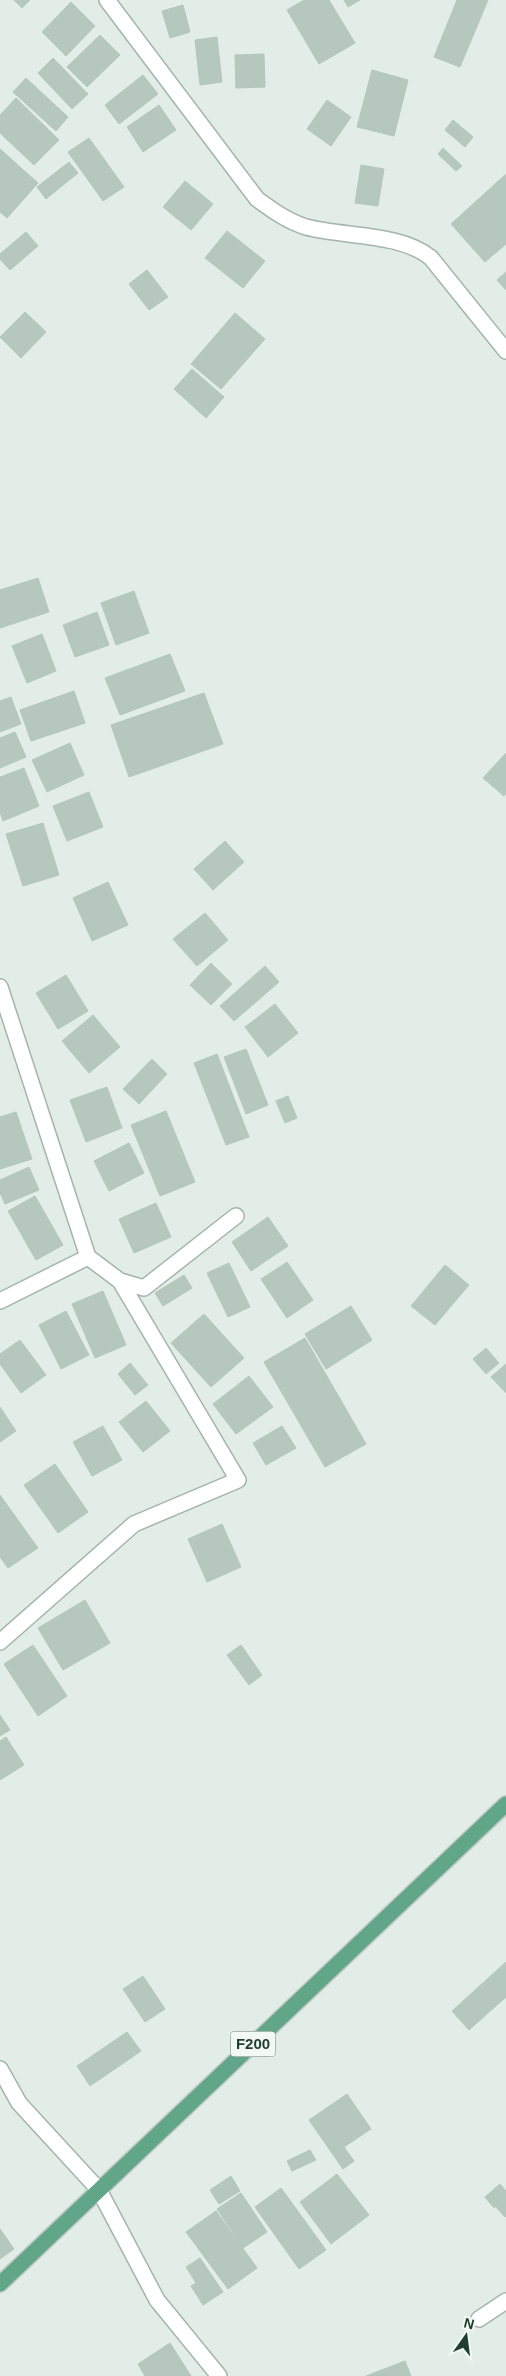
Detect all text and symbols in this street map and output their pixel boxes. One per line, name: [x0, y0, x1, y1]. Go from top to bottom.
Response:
road number: F200: [230, 2032, 276, 2056]
north arrow: [441, 2311, 491, 2361]
text: N: [462, 2314, 476, 2332]

